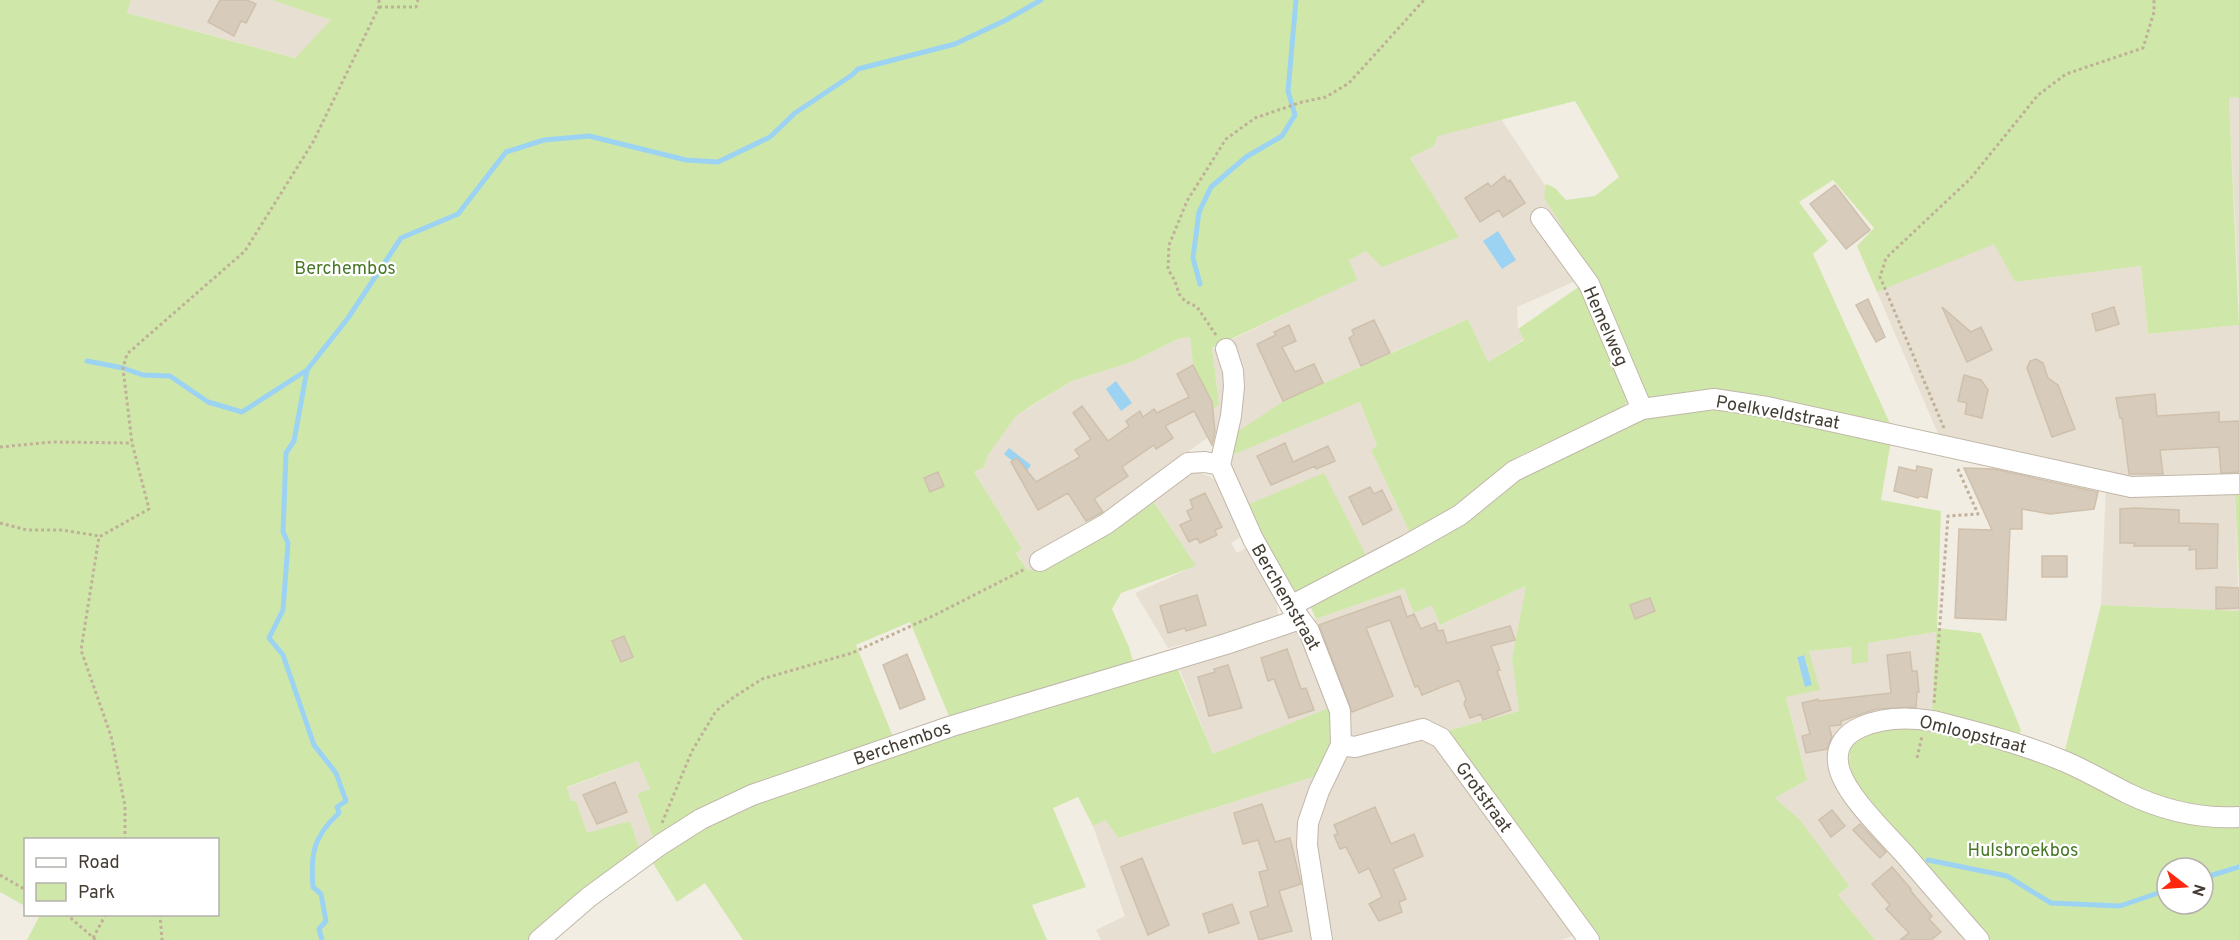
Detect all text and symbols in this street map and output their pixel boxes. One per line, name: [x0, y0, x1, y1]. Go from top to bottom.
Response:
park label: Berchembos: [294, 258, 396, 281]
street label: Hemelweg: [1577, 283, 1632, 370]
street label: Poelkveldstraat: [1714, 391, 1842, 436]
street label: Berchemstraat: [1245, 540, 1325, 655]
street label: Omloopstraat: [1916, 711, 2029, 760]
street label: Berchembos: [851, 717, 954, 772]
street label: Grotstraat: [1449, 758, 1516, 838]
legend: [24, 838, 219, 916]
park label: Hulsbroekbos: [1968, 840, 2078, 863]
text: Road: [78, 852, 120, 875]
north arrow: [2155, 856, 2215, 916]
text: N: [2186, 881, 2209, 898]
text: Park: [78, 882, 115, 905]

